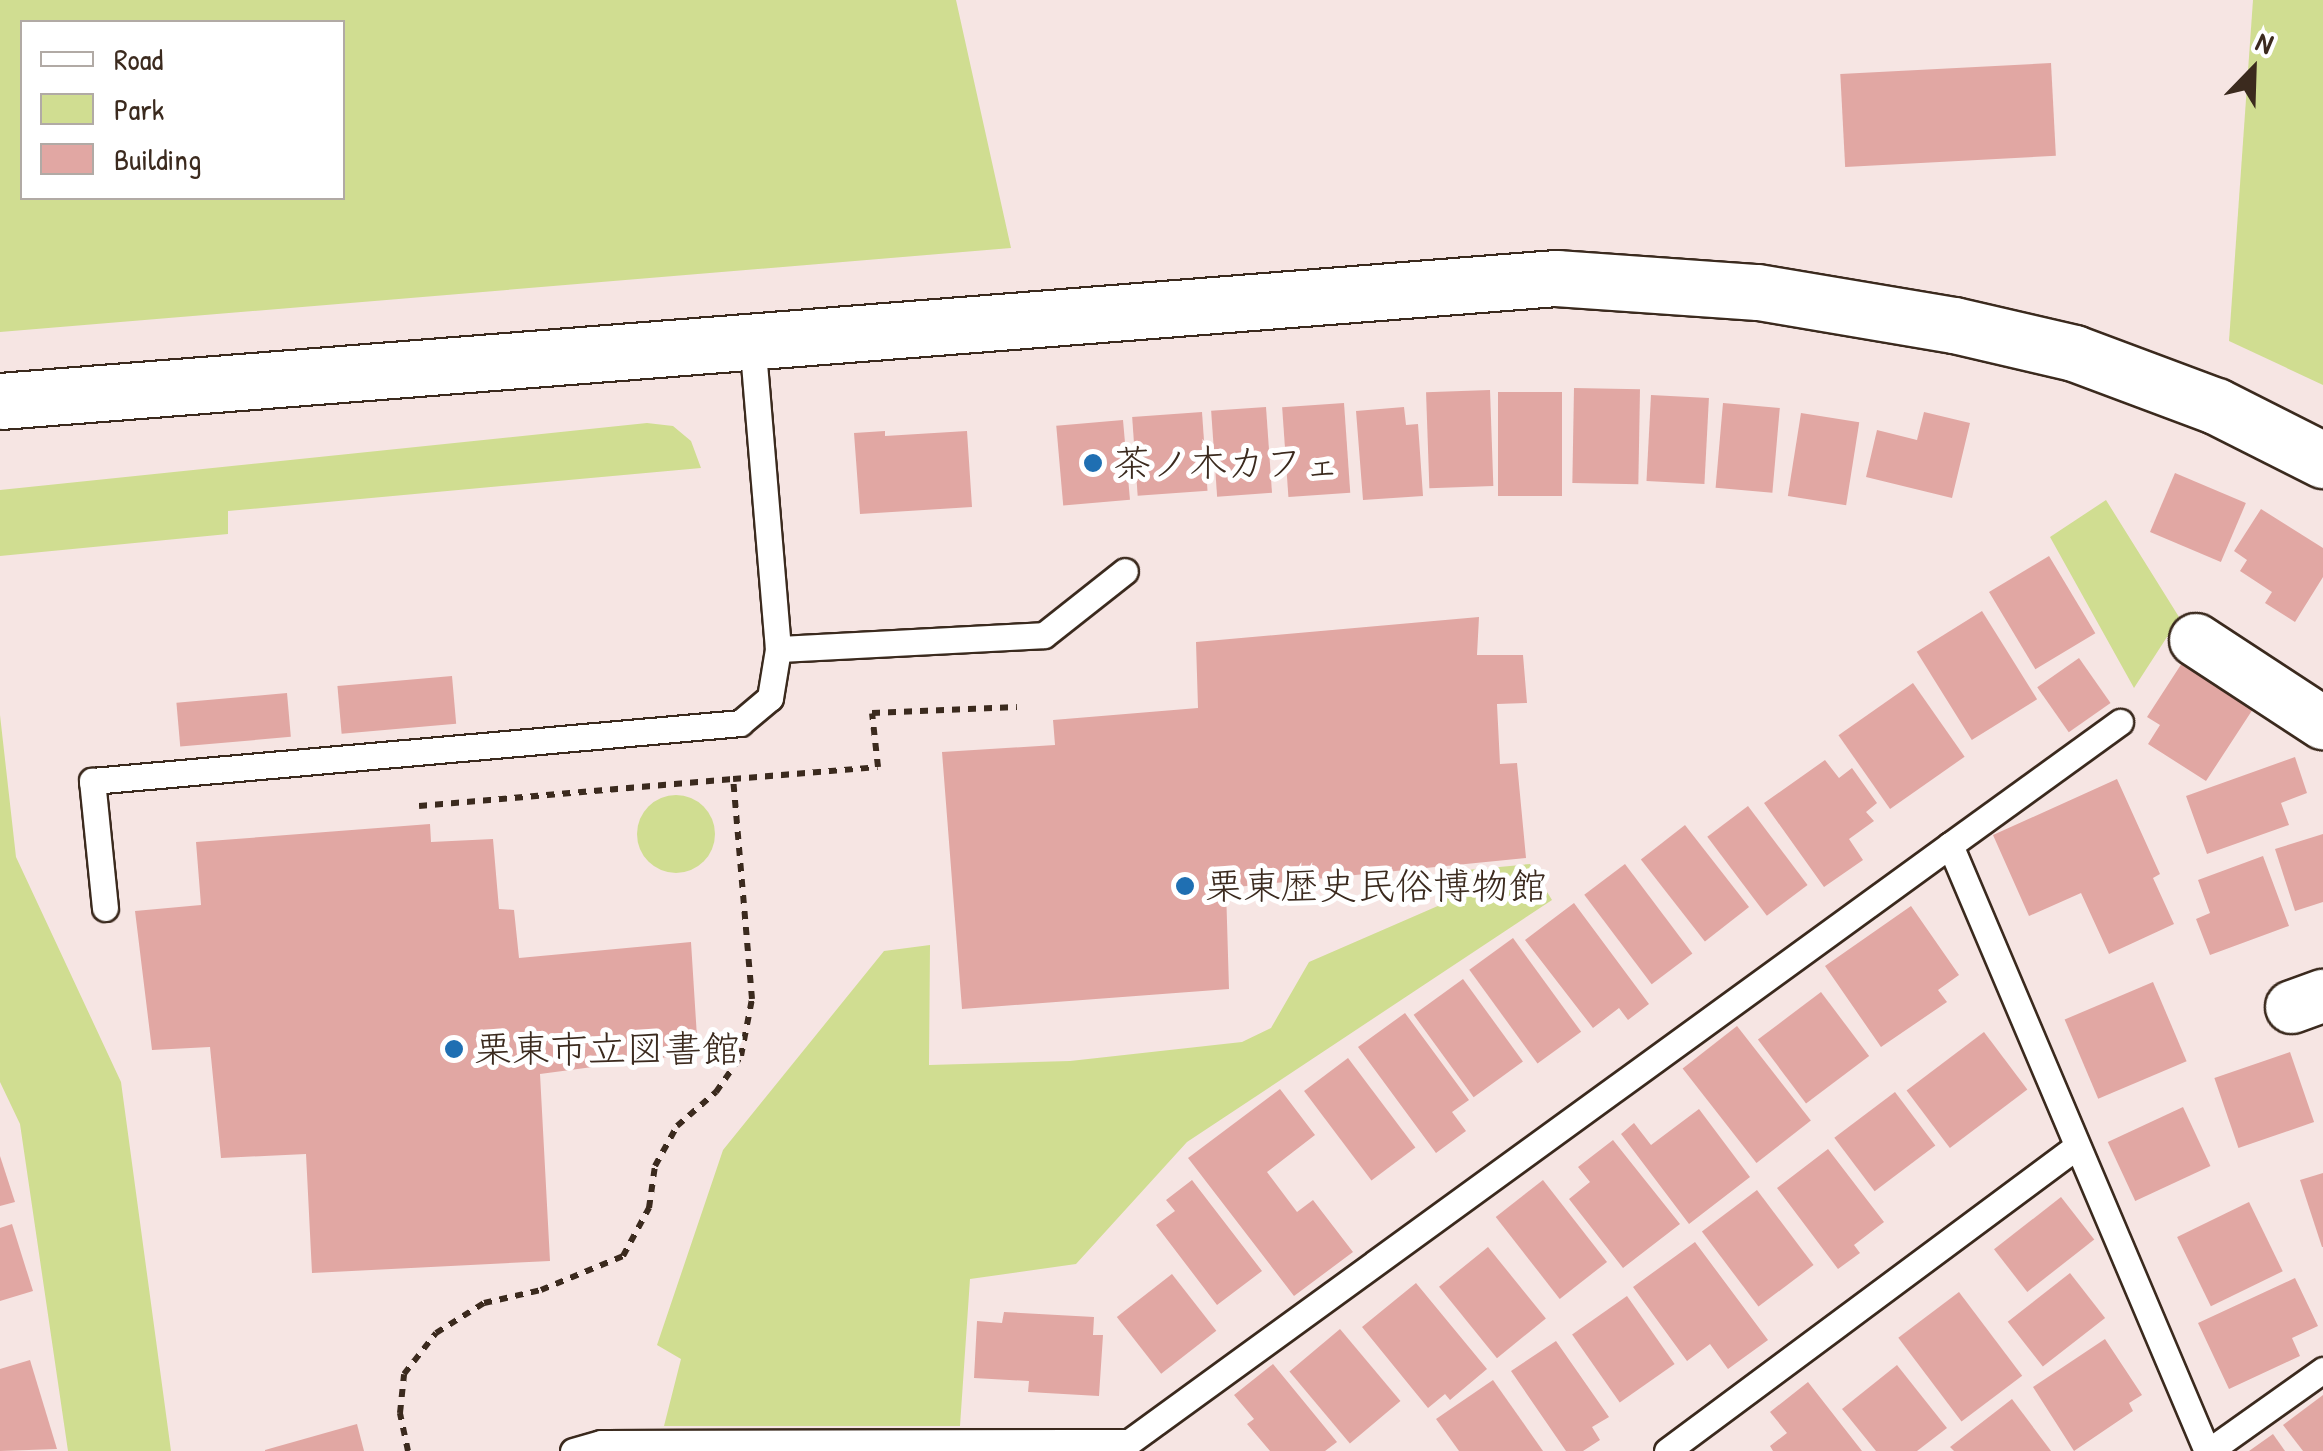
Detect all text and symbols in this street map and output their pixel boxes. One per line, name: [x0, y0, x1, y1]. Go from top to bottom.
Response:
legend: [20, 20, 345, 200]
north arrow: [2203, 20, 2303, 120]
text: N: [2250, 22, 2279, 63]
text: Road: [114, 39, 163, 79]
text: Park: [114, 89, 164, 129]
text: Building: [114, 139, 201, 179]
place label: 茶ノ木カフェ: [1113, 440, 1341, 486]
marker: 茶ノ木カフェ: [1082, 452, 1104, 474]
place label: 栗東歴史民俗博物館: [1205, 863, 1547, 909]
marker: 栗東歴史民俗博物館: [1174, 875, 1196, 897]
place label: 栗東市立図書館: [474, 1026, 740, 1072]
marker: 栗東市立図書館: [443, 1038, 465, 1060]

